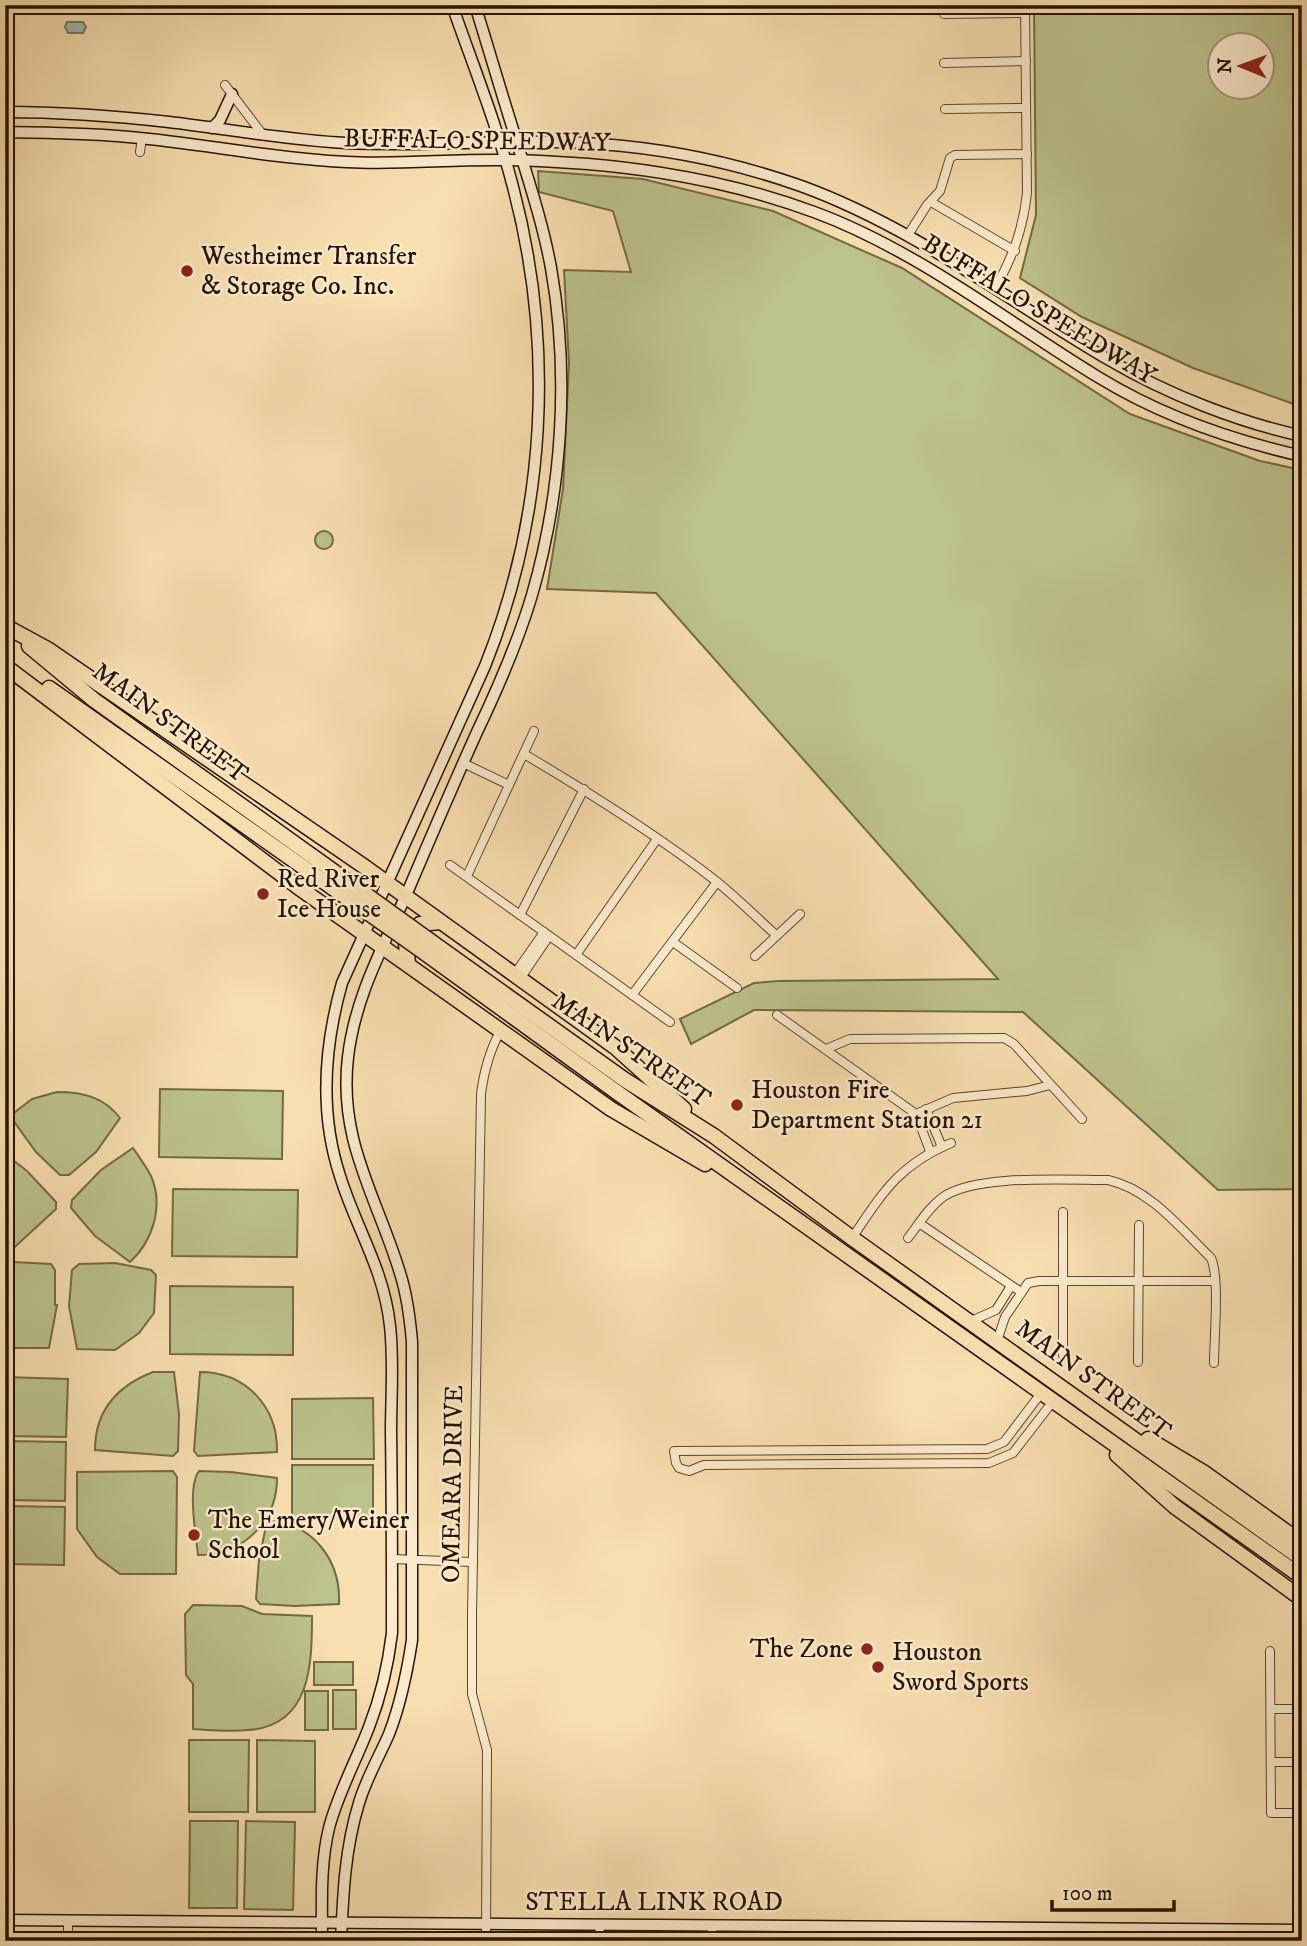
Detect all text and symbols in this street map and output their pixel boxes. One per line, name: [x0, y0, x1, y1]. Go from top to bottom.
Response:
north arrow: [1206, 32, 1276, 102]
text: N: [1214, 57, 1237, 74]
street label: BUFFALO SPEEDWAY: [343, 122, 611, 160]
street label: BUFFALO SPEEDWAY: [916, 227, 1162, 393]
place label: Westheimer Transfer & Storage Co. Inc.: [200, 240, 417, 303]
marker: Westheimer Transfer & Storage Co. Inc.: [179, 263, 195, 279]
street label: MAIN STREET: [85, 655, 255, 791]
place label: Red River Ice House: [277, 863, 381, 926]
marker: Red River Ice House: [255, 886, 271, 902]
street label: MAIN STREET: [545, 985, 717, 1116]
place label: Houston Fire Department Station 21: [751, 1074, 983, 1137]
marker: Houston Fire Department Station 21: [729, 1097, 745, 1113]
street label: MAIN STREET: [1008, 1312, 1178, 1448]
street label: OMEARA DRIVE: [435, 1385, 471, 1583]
place label: The Emery/Weiner School: [208, 1504, 410, 1567]
marker: The Emery/Weiner School: [186, 1527, 202, 1543]
place label: The Zone: [750, 1633, 853, 1666]
place label: Houston Sword Sports: [892, 1636, 1029, 1699]
marker: The Zone: [859, 1641, 875, 1657]
marker: Houston Sword Sports: [870, 1659, 886, 1675]
scale bar: [1052, 1869, 1174, 1913]
text: 100 m: [1062, 1881, 1113, 1907]
street label: STELLA LINK ROAD: [525, 1886, 783, 1919]

